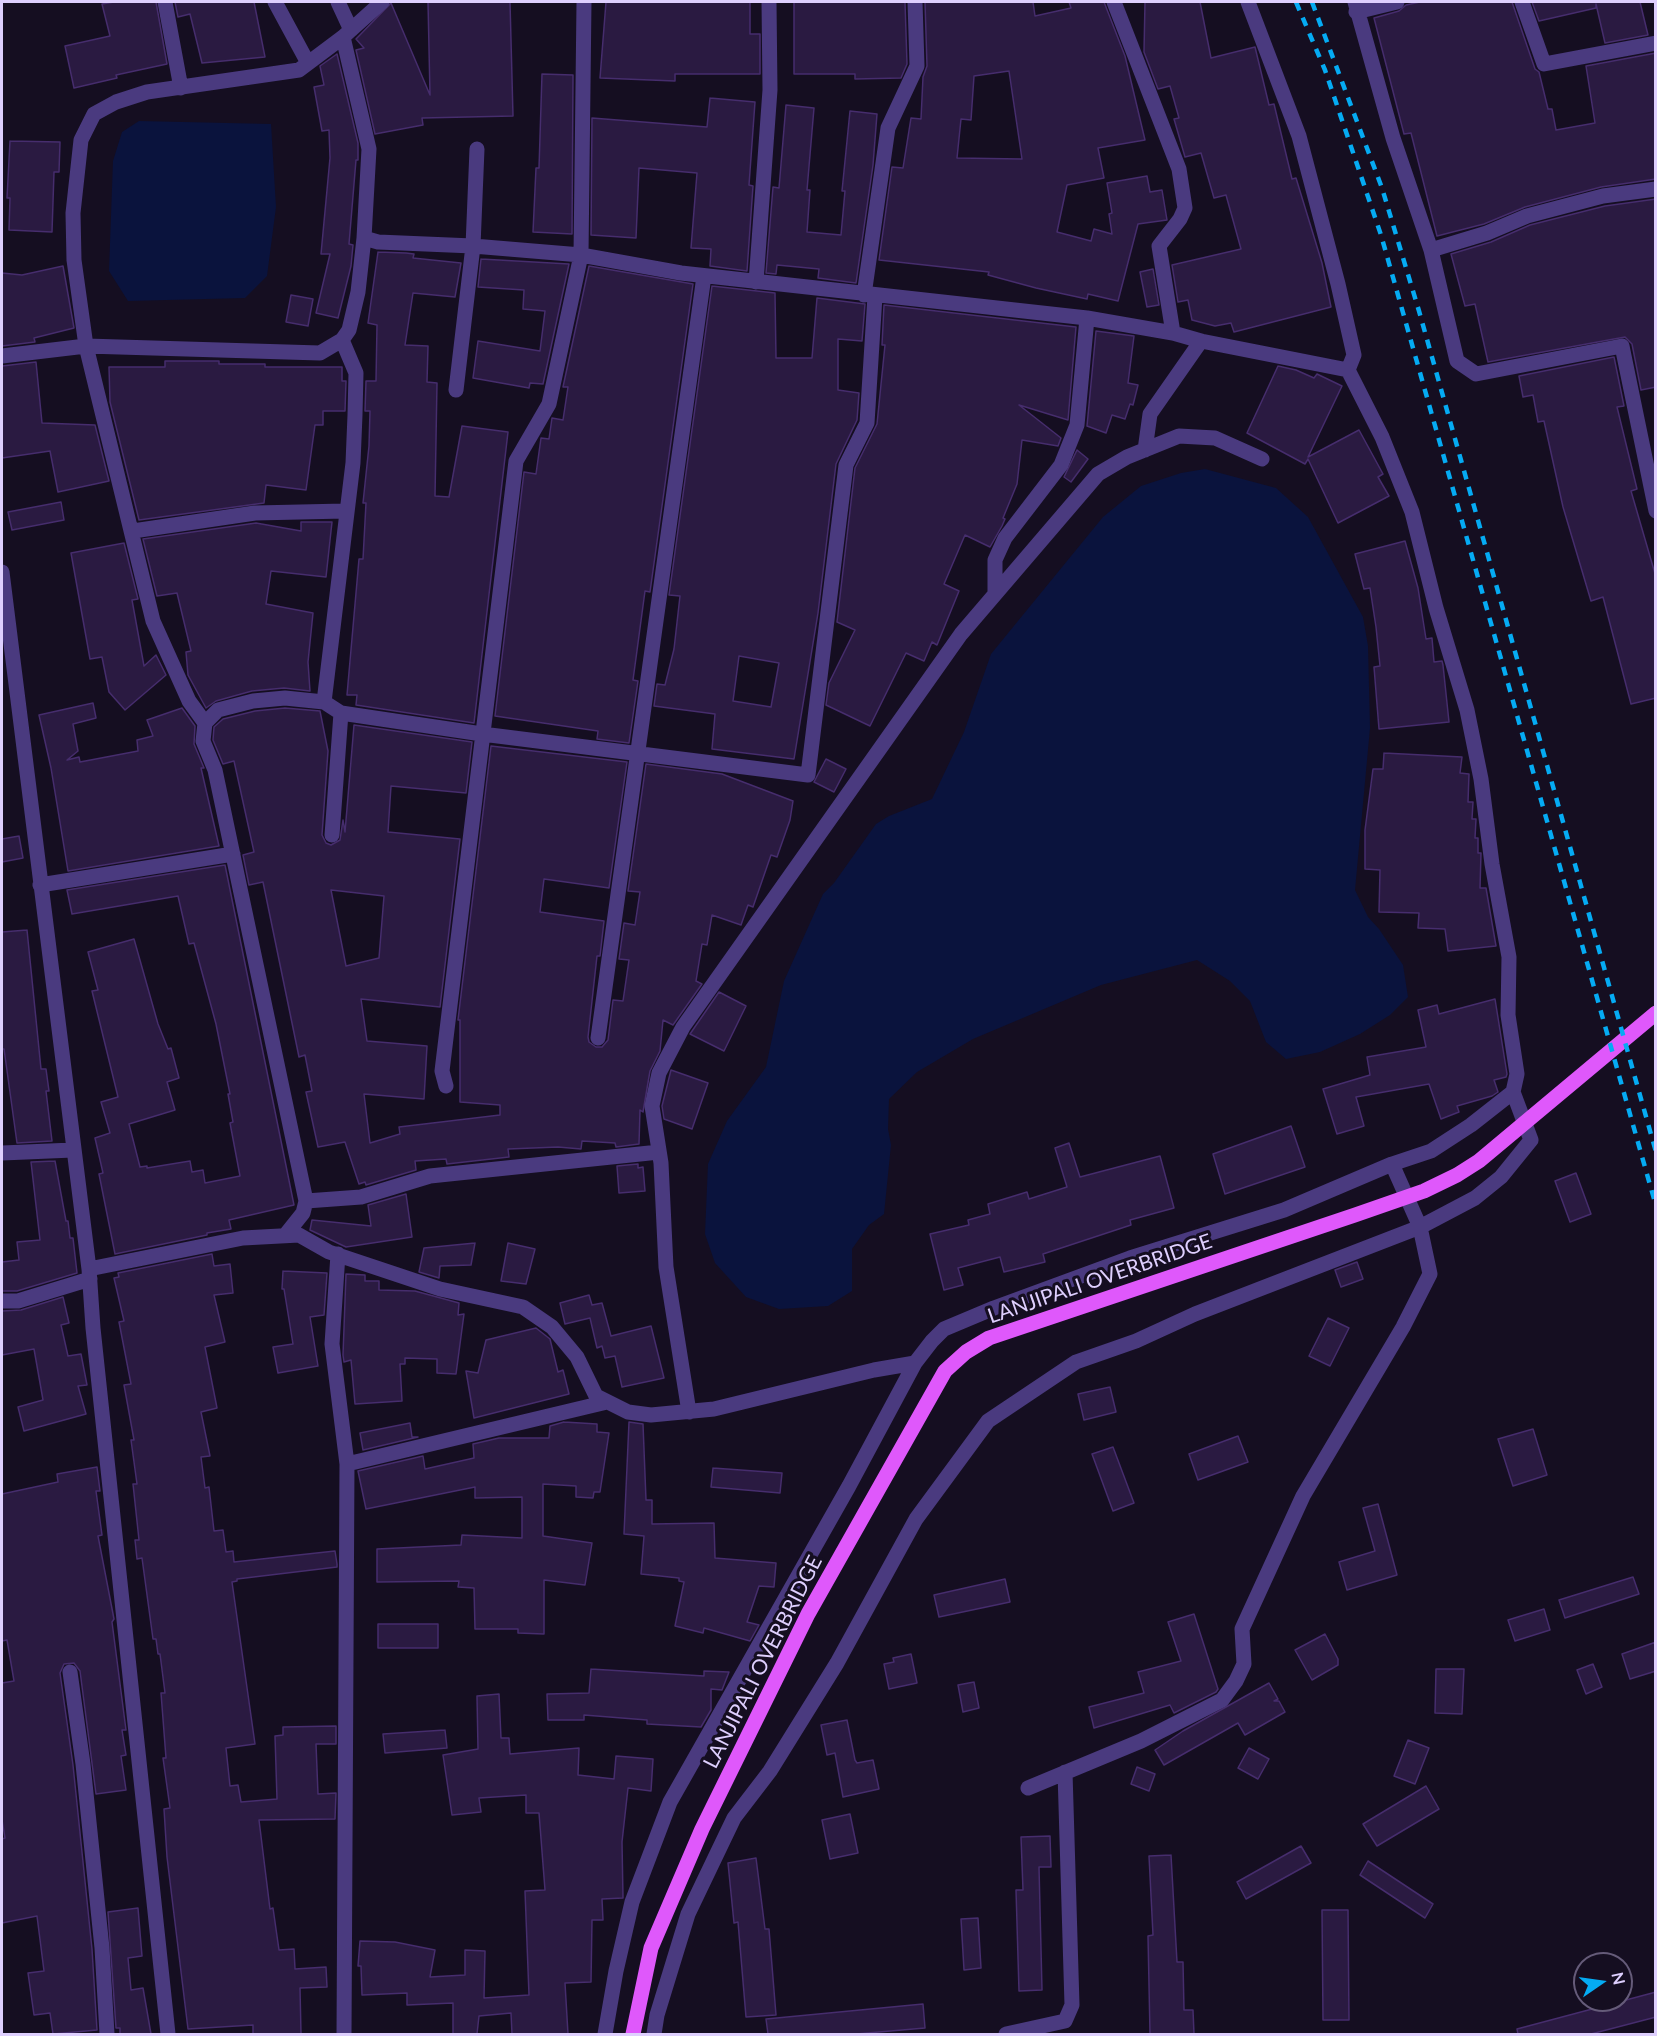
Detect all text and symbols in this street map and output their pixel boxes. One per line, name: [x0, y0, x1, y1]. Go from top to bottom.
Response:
street label: LANJIPALI OVERBRIDGE: [985, 1229, 1215, 1329]
street label: LANJIPALI OVERBRIDGE: [698, 1551, 828, 1773]
north arrow: [1573, 1952, 1633, 2012]
text: N: [1608, 1970, 1630, 1986]

